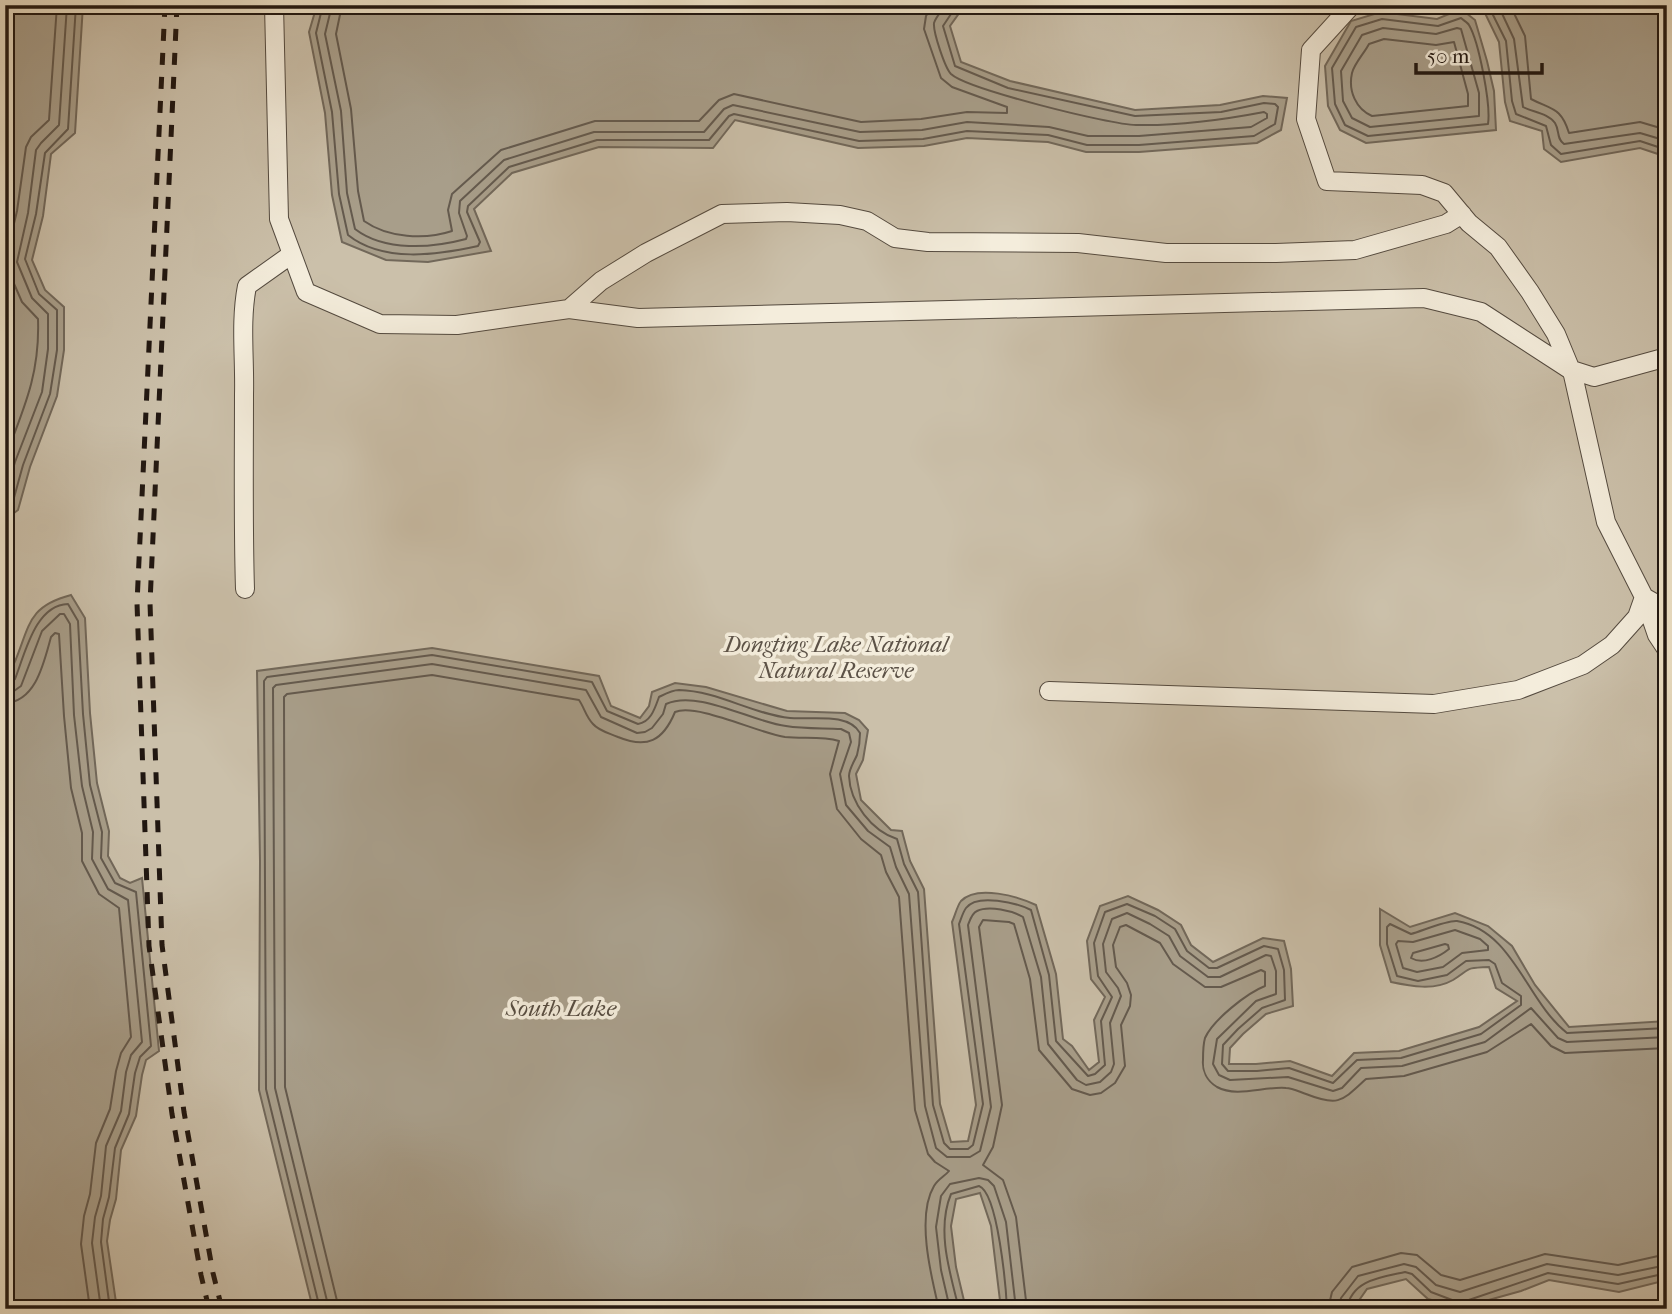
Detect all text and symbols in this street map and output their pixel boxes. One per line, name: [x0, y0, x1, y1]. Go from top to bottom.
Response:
scale bar: [1416, 32, 1542, 76]
text: 50 m: [1427, 44, 1470, 68]
park label: Dongting Lake National Natural Reserve: [722, 631, 950, 684]
water label: South Lake: [505, 994, 617, 1022]

